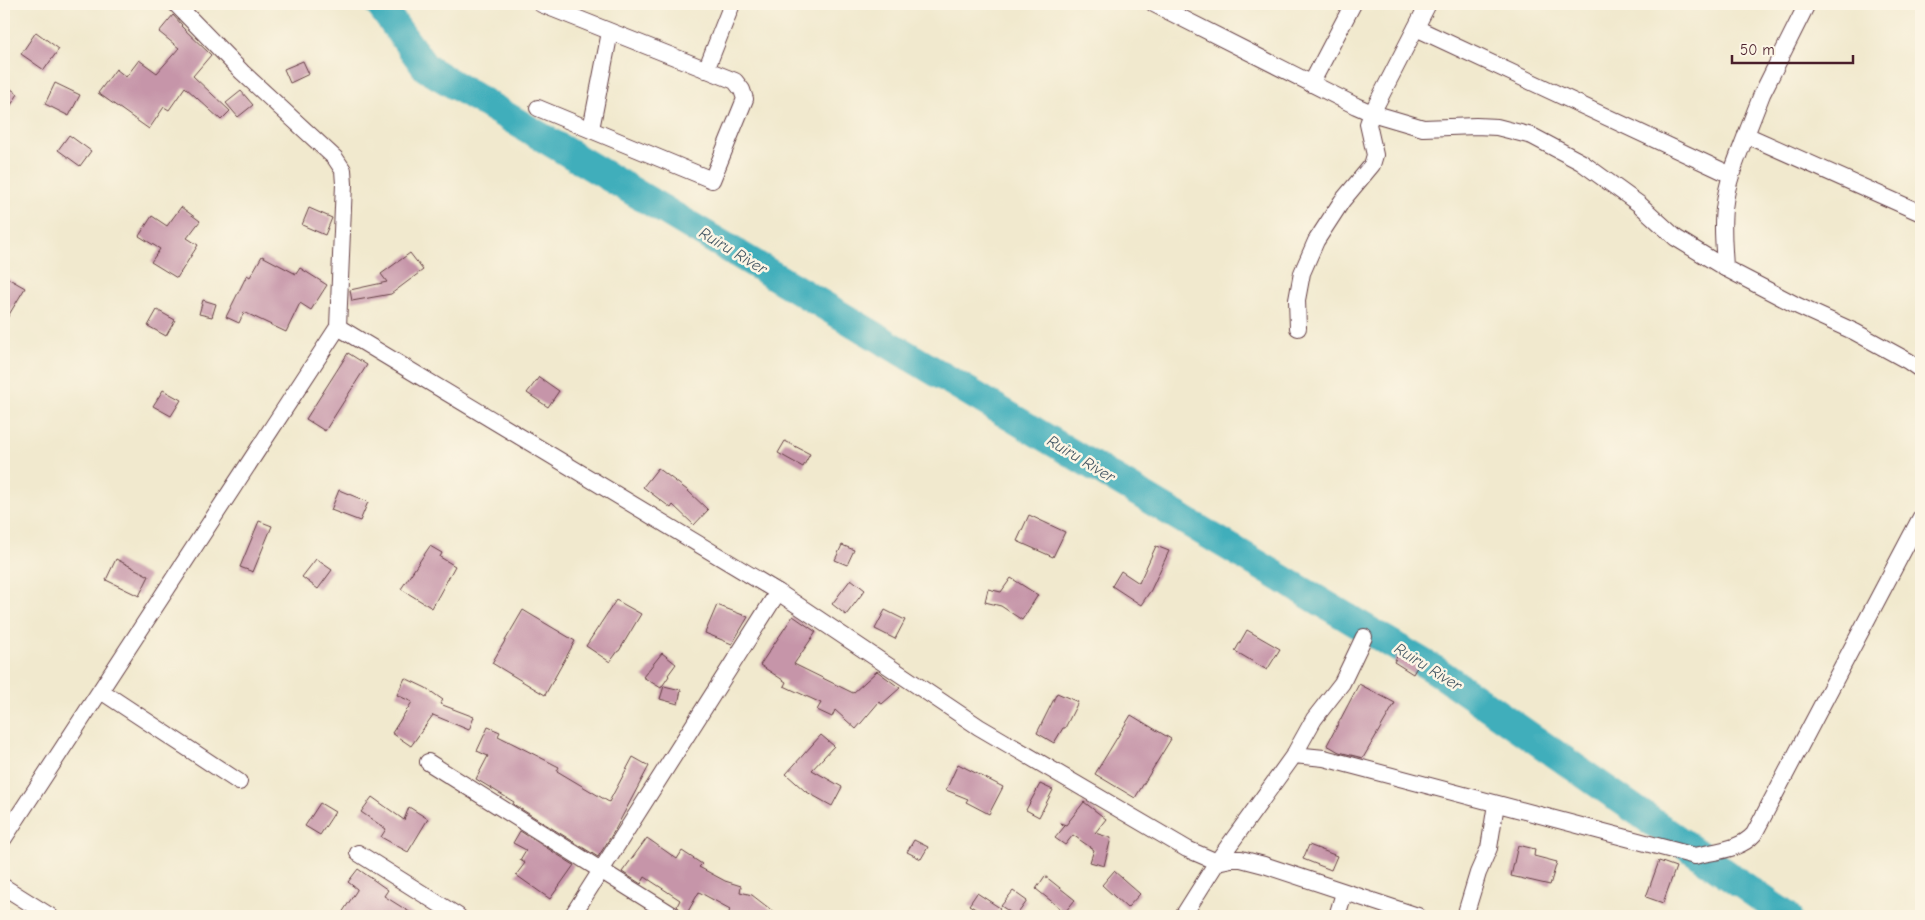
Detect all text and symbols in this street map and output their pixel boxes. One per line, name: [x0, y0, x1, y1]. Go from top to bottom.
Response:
scale bar: [1732, 32, 1854, 64]
text: 50 m: [1740, 41, 1775, 59]
water label: Ruiru River: [696, 224, 771, 279]
water label: Ruiru River: [1044, 432, 1119, 487]
water label: Ruiru River: [1391, 639, 1465, 695]

